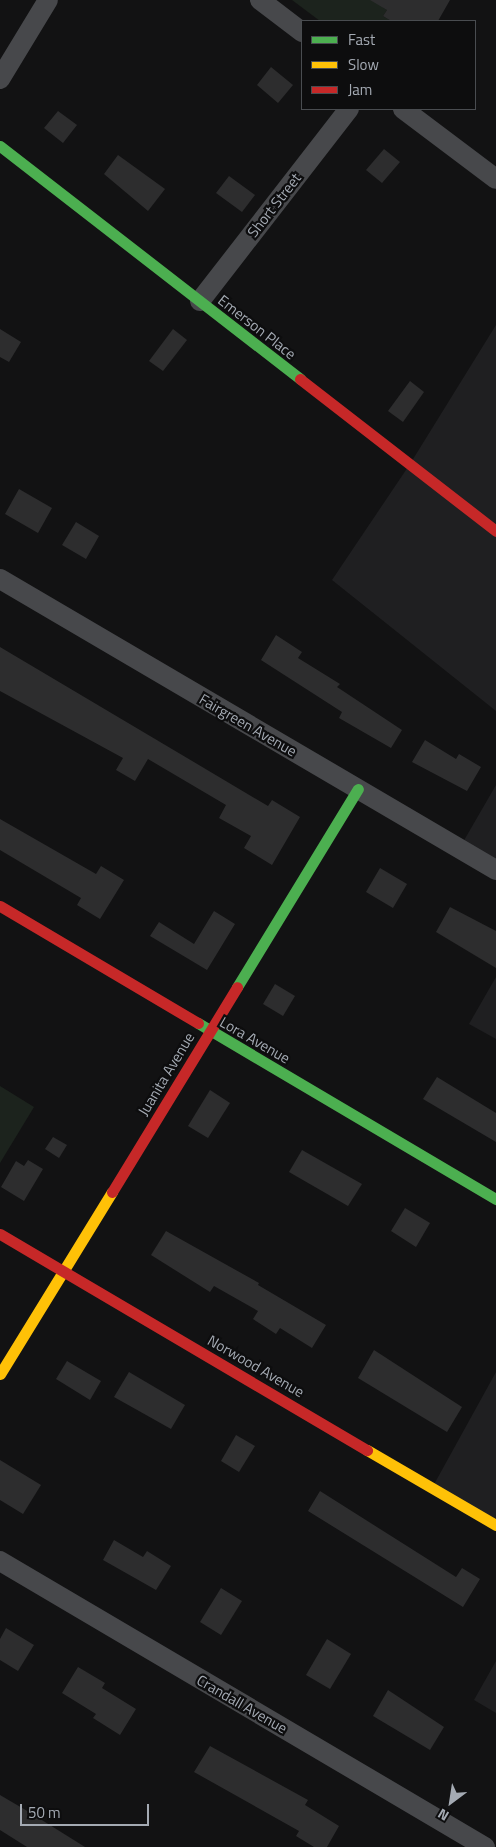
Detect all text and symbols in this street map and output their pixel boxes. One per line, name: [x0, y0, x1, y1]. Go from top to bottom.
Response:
legend: [301, 20, 476, 110]
text: Fast: [348, 28, 375, 51]
text: Slow: [348, 53, 379, 76]
text: Jam: [348, 78, 372, 101]
street label: Short Street: [243, 169, 305, 241]
street label: Emerson Place: [215, 291, 299, 363]
street label: Fairgreen Avenue: [196, 690, 300, 760]
street label: Lora Avenue: [217, 1013, 293, 1067]
street label: Juanita Avenue: [134, 1029, 198, 1119]
street label: Norwood Avenue: [205, 1331, 307, 1401]
street label: Crandall Avenue: [194, 1671, 290, 1737]
north arrow: [426, 1777, 476, 1827]
scale bar: [22, 1794, 151, 1826]
text: 50 m: [28, 1801, 61, 1824]
text: N: [433, 1804, 453, 1827]

